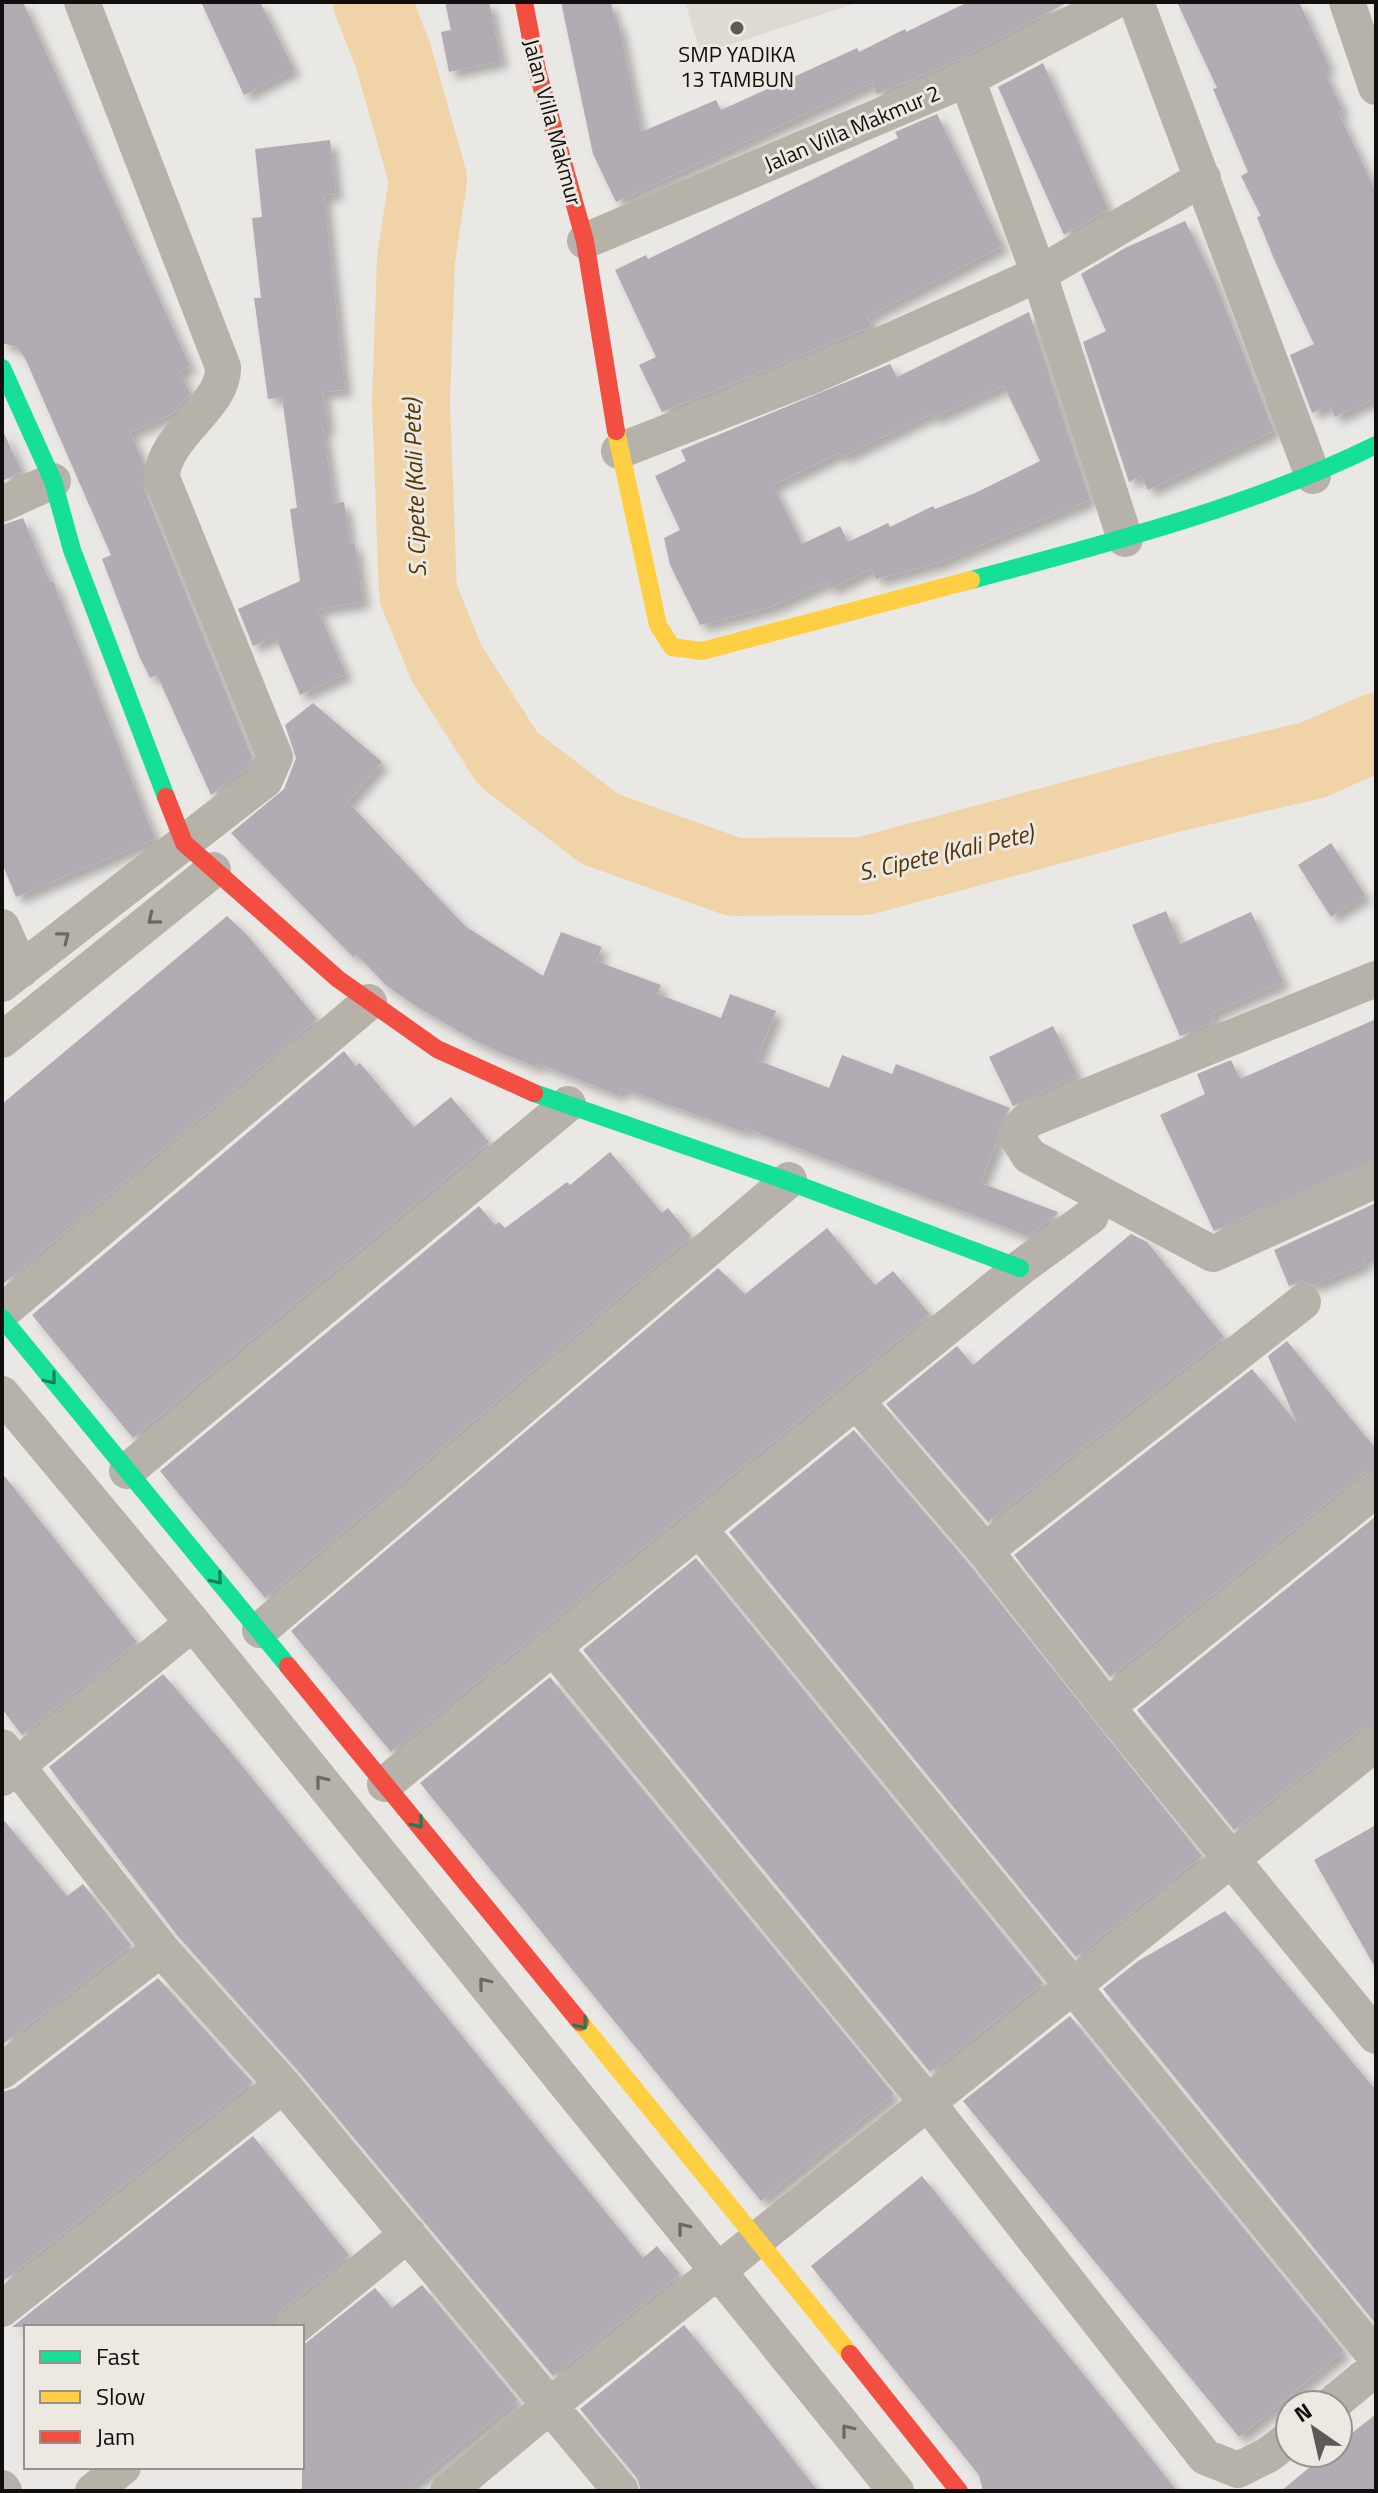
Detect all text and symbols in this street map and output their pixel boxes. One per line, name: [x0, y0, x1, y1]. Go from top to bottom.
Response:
marker: SMP YADIKA 13 TAMBUN: [728, 19, 746, 37]
street label: Jalan Villa Makmur: [514, 35, 592, 210]
place label: SMP YADIKA 13 TAMBUN: [678, 37, 796, 96]
street label: Jalan Villa Makmur 2: [759, 75, 945, 181]
water label: S. Cipete (Kali Pete): [393, 397, 435, 578]
water label: S. Cipete (Kali Pete): [855, 814, 1038, 890]
one-way arrow: [147, 909, 162, 923]
one-way arrow: [55, 932, 70, 946]
one-way arrow: [42, 1370, 56, 1385]
one-way arrow: [207, 1570, 222, 1584]
one-way arrow: [316, 1775, 331, 1790]
one-way arrow: [408, 1814, 423, 1828]
one-way arrow: [479, 1978, 494, 1992]
one-way arrow: [573, 2015, 587, 2030]
one-way arrow: [678, 2223, 693, 2237]
legend: [24, 2325, 304, 2469]
text: Fast: [96, 2338, 140, 2374]
text: Slow: [96, 2378, 145, 2414]
north arrow: [1274, 2389, 1354, 2469]
text: N: [1287, 2394, 1319, 2431]
text: Jam: [96, 2418, 135, 2454]
one-way arrow: [842, 2425, 856, 2440]

